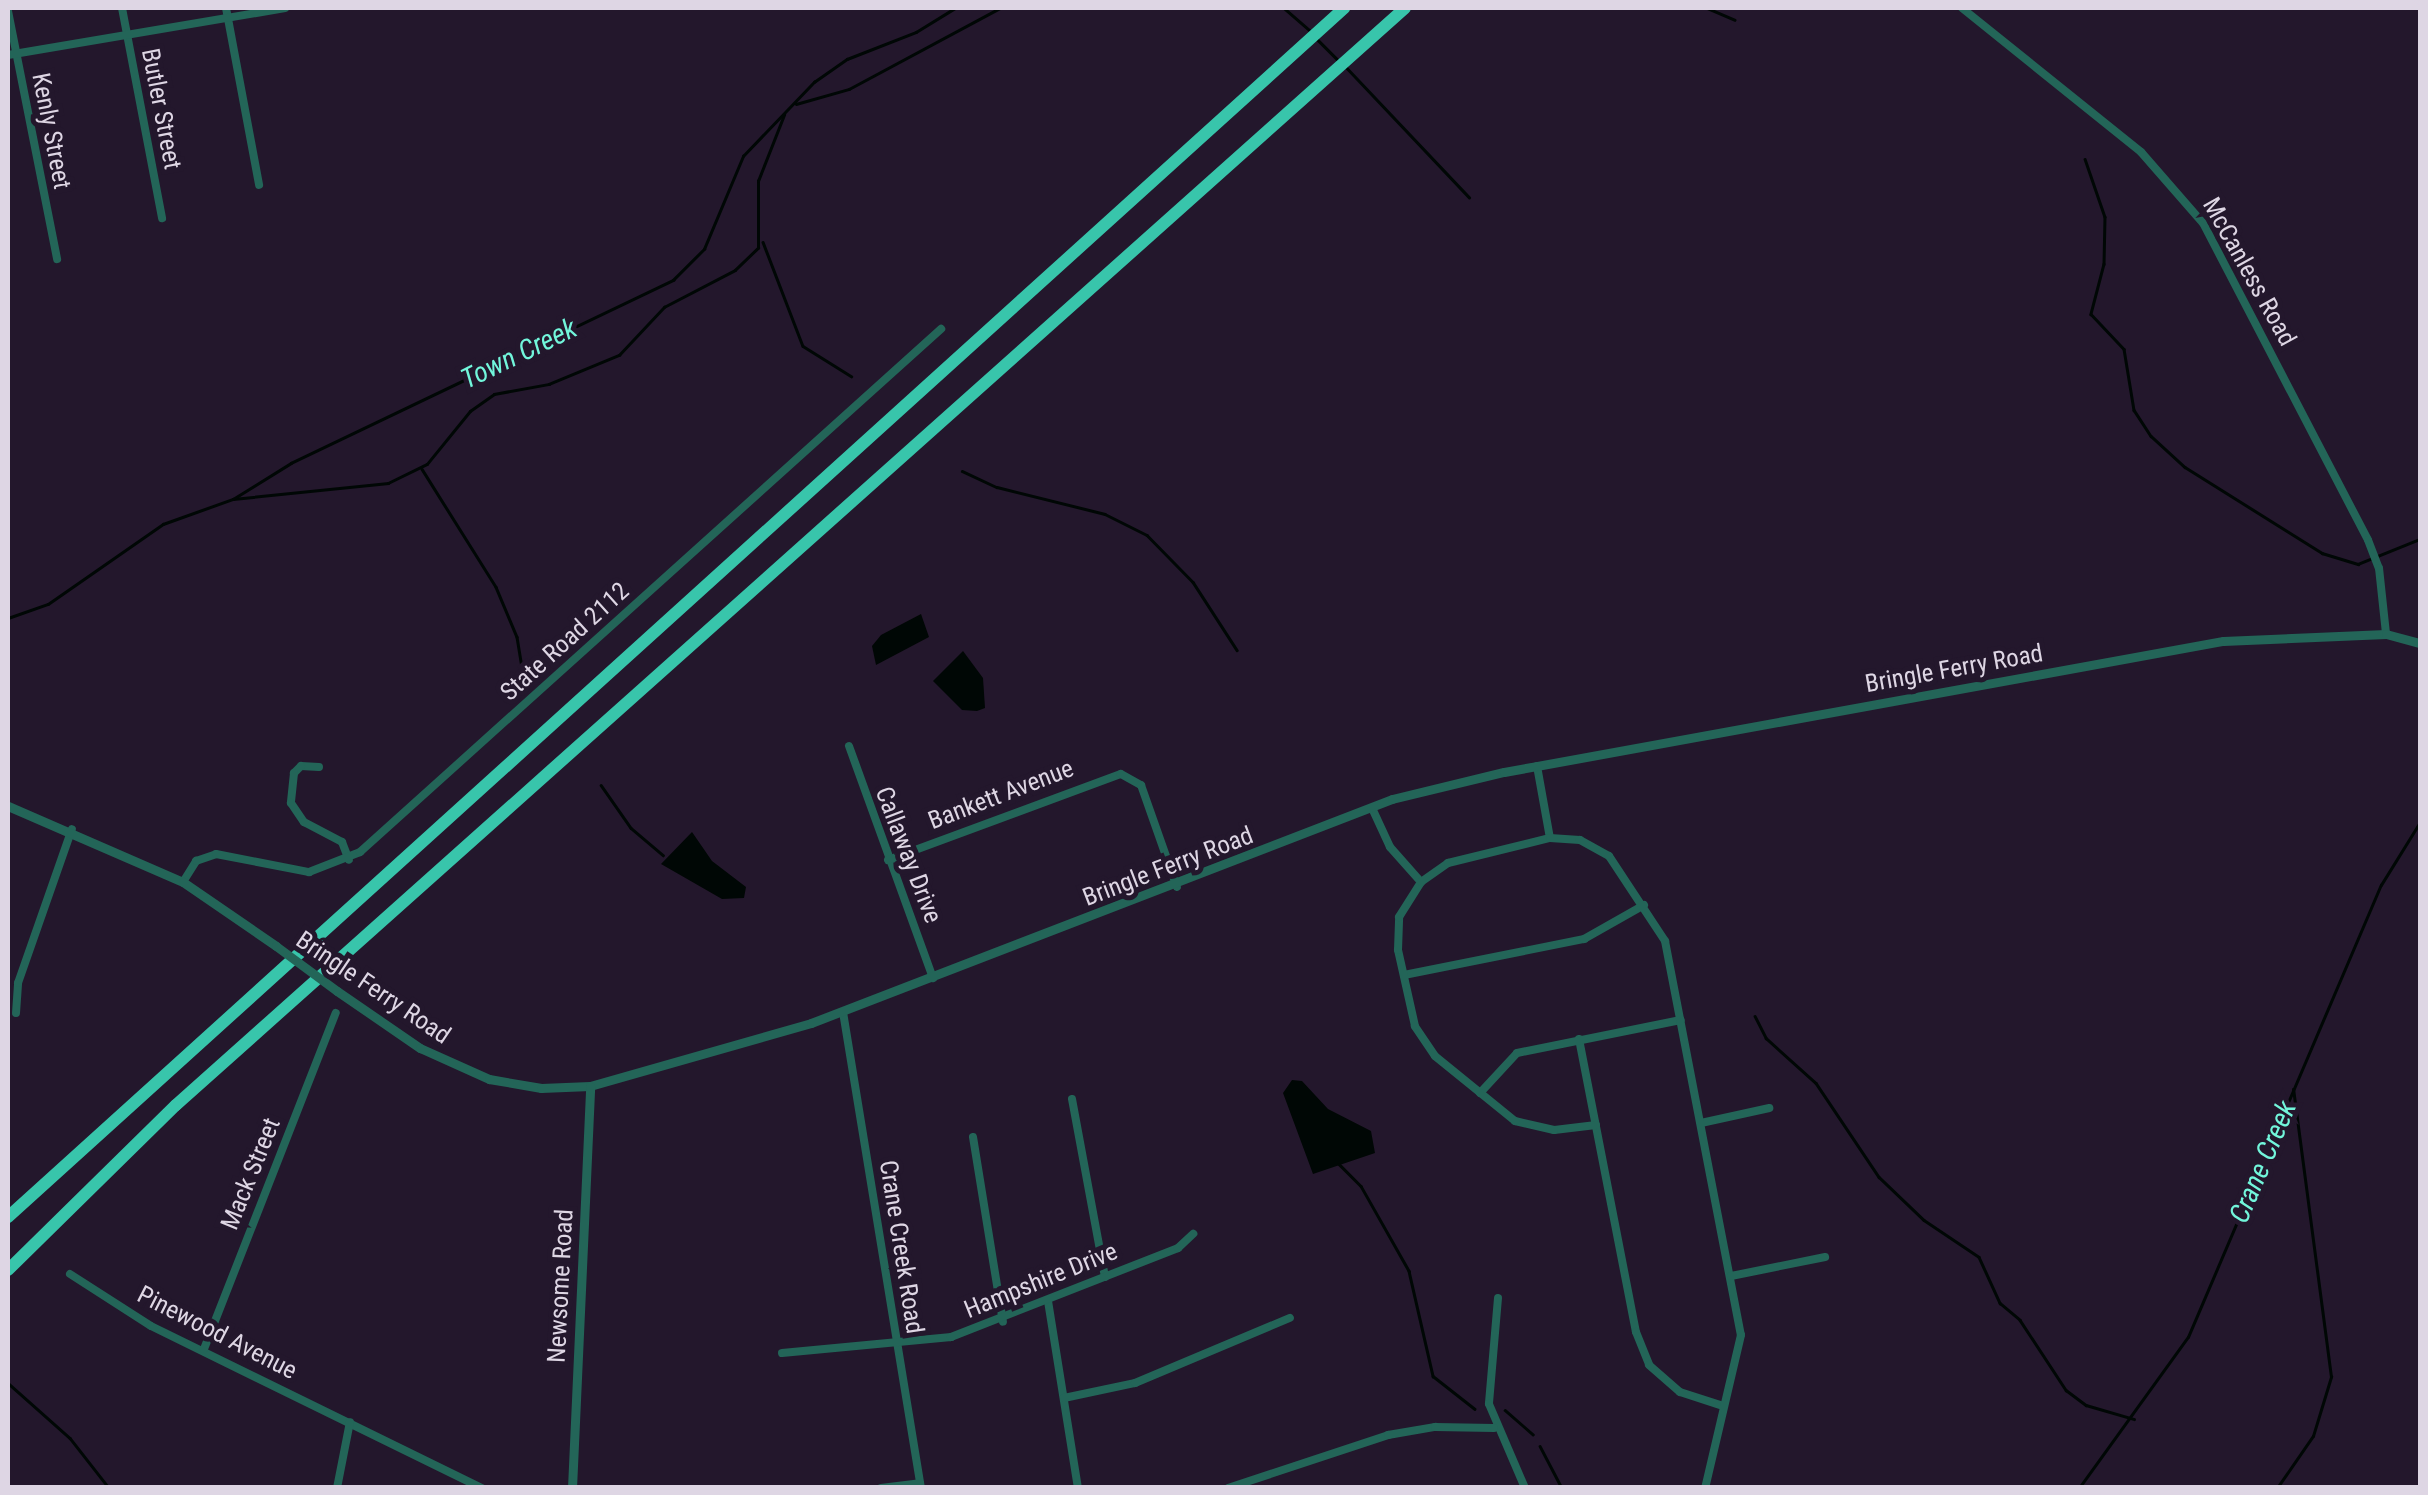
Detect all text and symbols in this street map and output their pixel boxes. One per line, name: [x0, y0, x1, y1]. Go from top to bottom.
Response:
street label: Butler Street: [135, 46, 187, 172]
street label: Kenly Street: [25, 70, 77, 192]
street label: McCanless Road: [2196, 193, 2302, 351]
water label: Town Creek: [456, 312, 582, 396]
street label: State Road 2112: [495, 576, 635, 708]
street label: Bringle Ferry Road: [1863, 639, 2045, 699]
street label: Bankett Avenue: [924, 754, 1078, 836]
street label: Callaway Drive: [868, 783, 948, 927]
street label: Bringle Ferry Road: [1079, 821, 1257, 913]
street label: Bringle Ferry Road: [290, 925, 456, 1051]
water label: Crane Creek: [2222, 1096, 2304, 1228]
street label: Mack Street: [215, 1114, 287, 1234]
street label: Crane Creek Road: [872, 1158, 930, 1336]
street label: Newsome Road: [542, 1208, 580, 1364]
street label: Hampshire Drive: [960, 1237, 1122, 1325]
street label: Pinewood Avenue: [132, 1280, 302, 1386]

